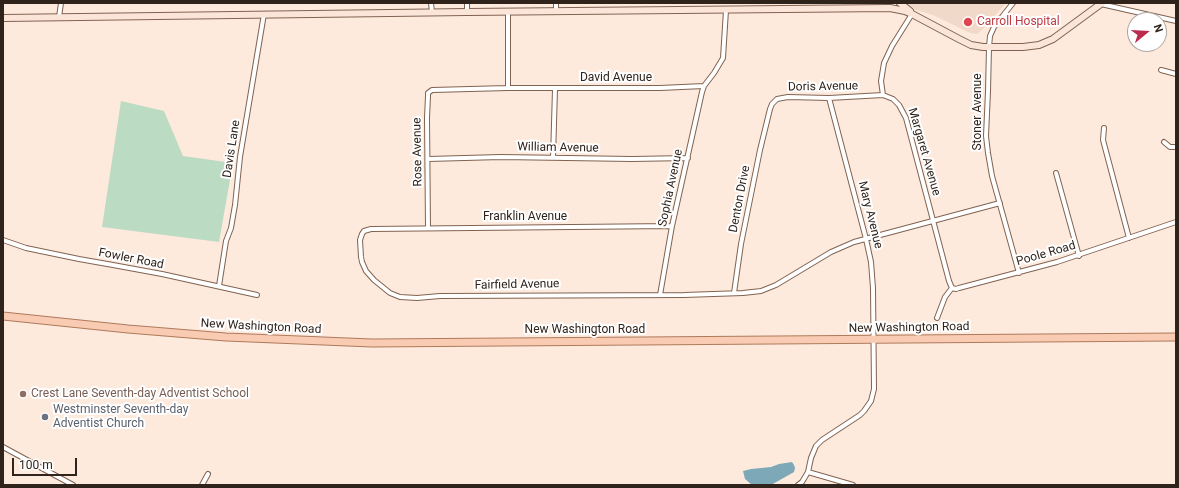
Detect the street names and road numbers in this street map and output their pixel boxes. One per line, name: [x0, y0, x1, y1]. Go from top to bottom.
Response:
street label: David Avenue: [580, 71, 652, 85]
street label: Stoner Avenue: [971, 73, 985, 151]
street label: Doris Avenue: [788, 79, 858, 95]
street label: Margaret Avenue: [905, 106, 943, 198]
street label: Rose Avenue: [410, 117, 426, 187]
street label: Davis Lane: [220, 119, 244, 179]
street label: William Avenue: [517, 140, 599, 156]
street label: Sophia Avenue: [656, 148, 686, 228]
street label: Denton Drive: [726, 164, 754, 234]
street label: Mary Avenue: [855, 180, 885, 250]
street label: Franklin Avenue: [483, 210, 567, 224]
street label: Poole Road: [1015, 239, 1077, 269]
street label: Fowler Road: [97, 246, 165, 272]
street label: Fairfield Avenue: [474, 277, 560, 293]
street label: New Washington Road: [200, 317, 322, 337]
street label: New Washington Road: [848, 320, 970, 336]
street label: New Washington Road: [525, 323, 645, 337]

